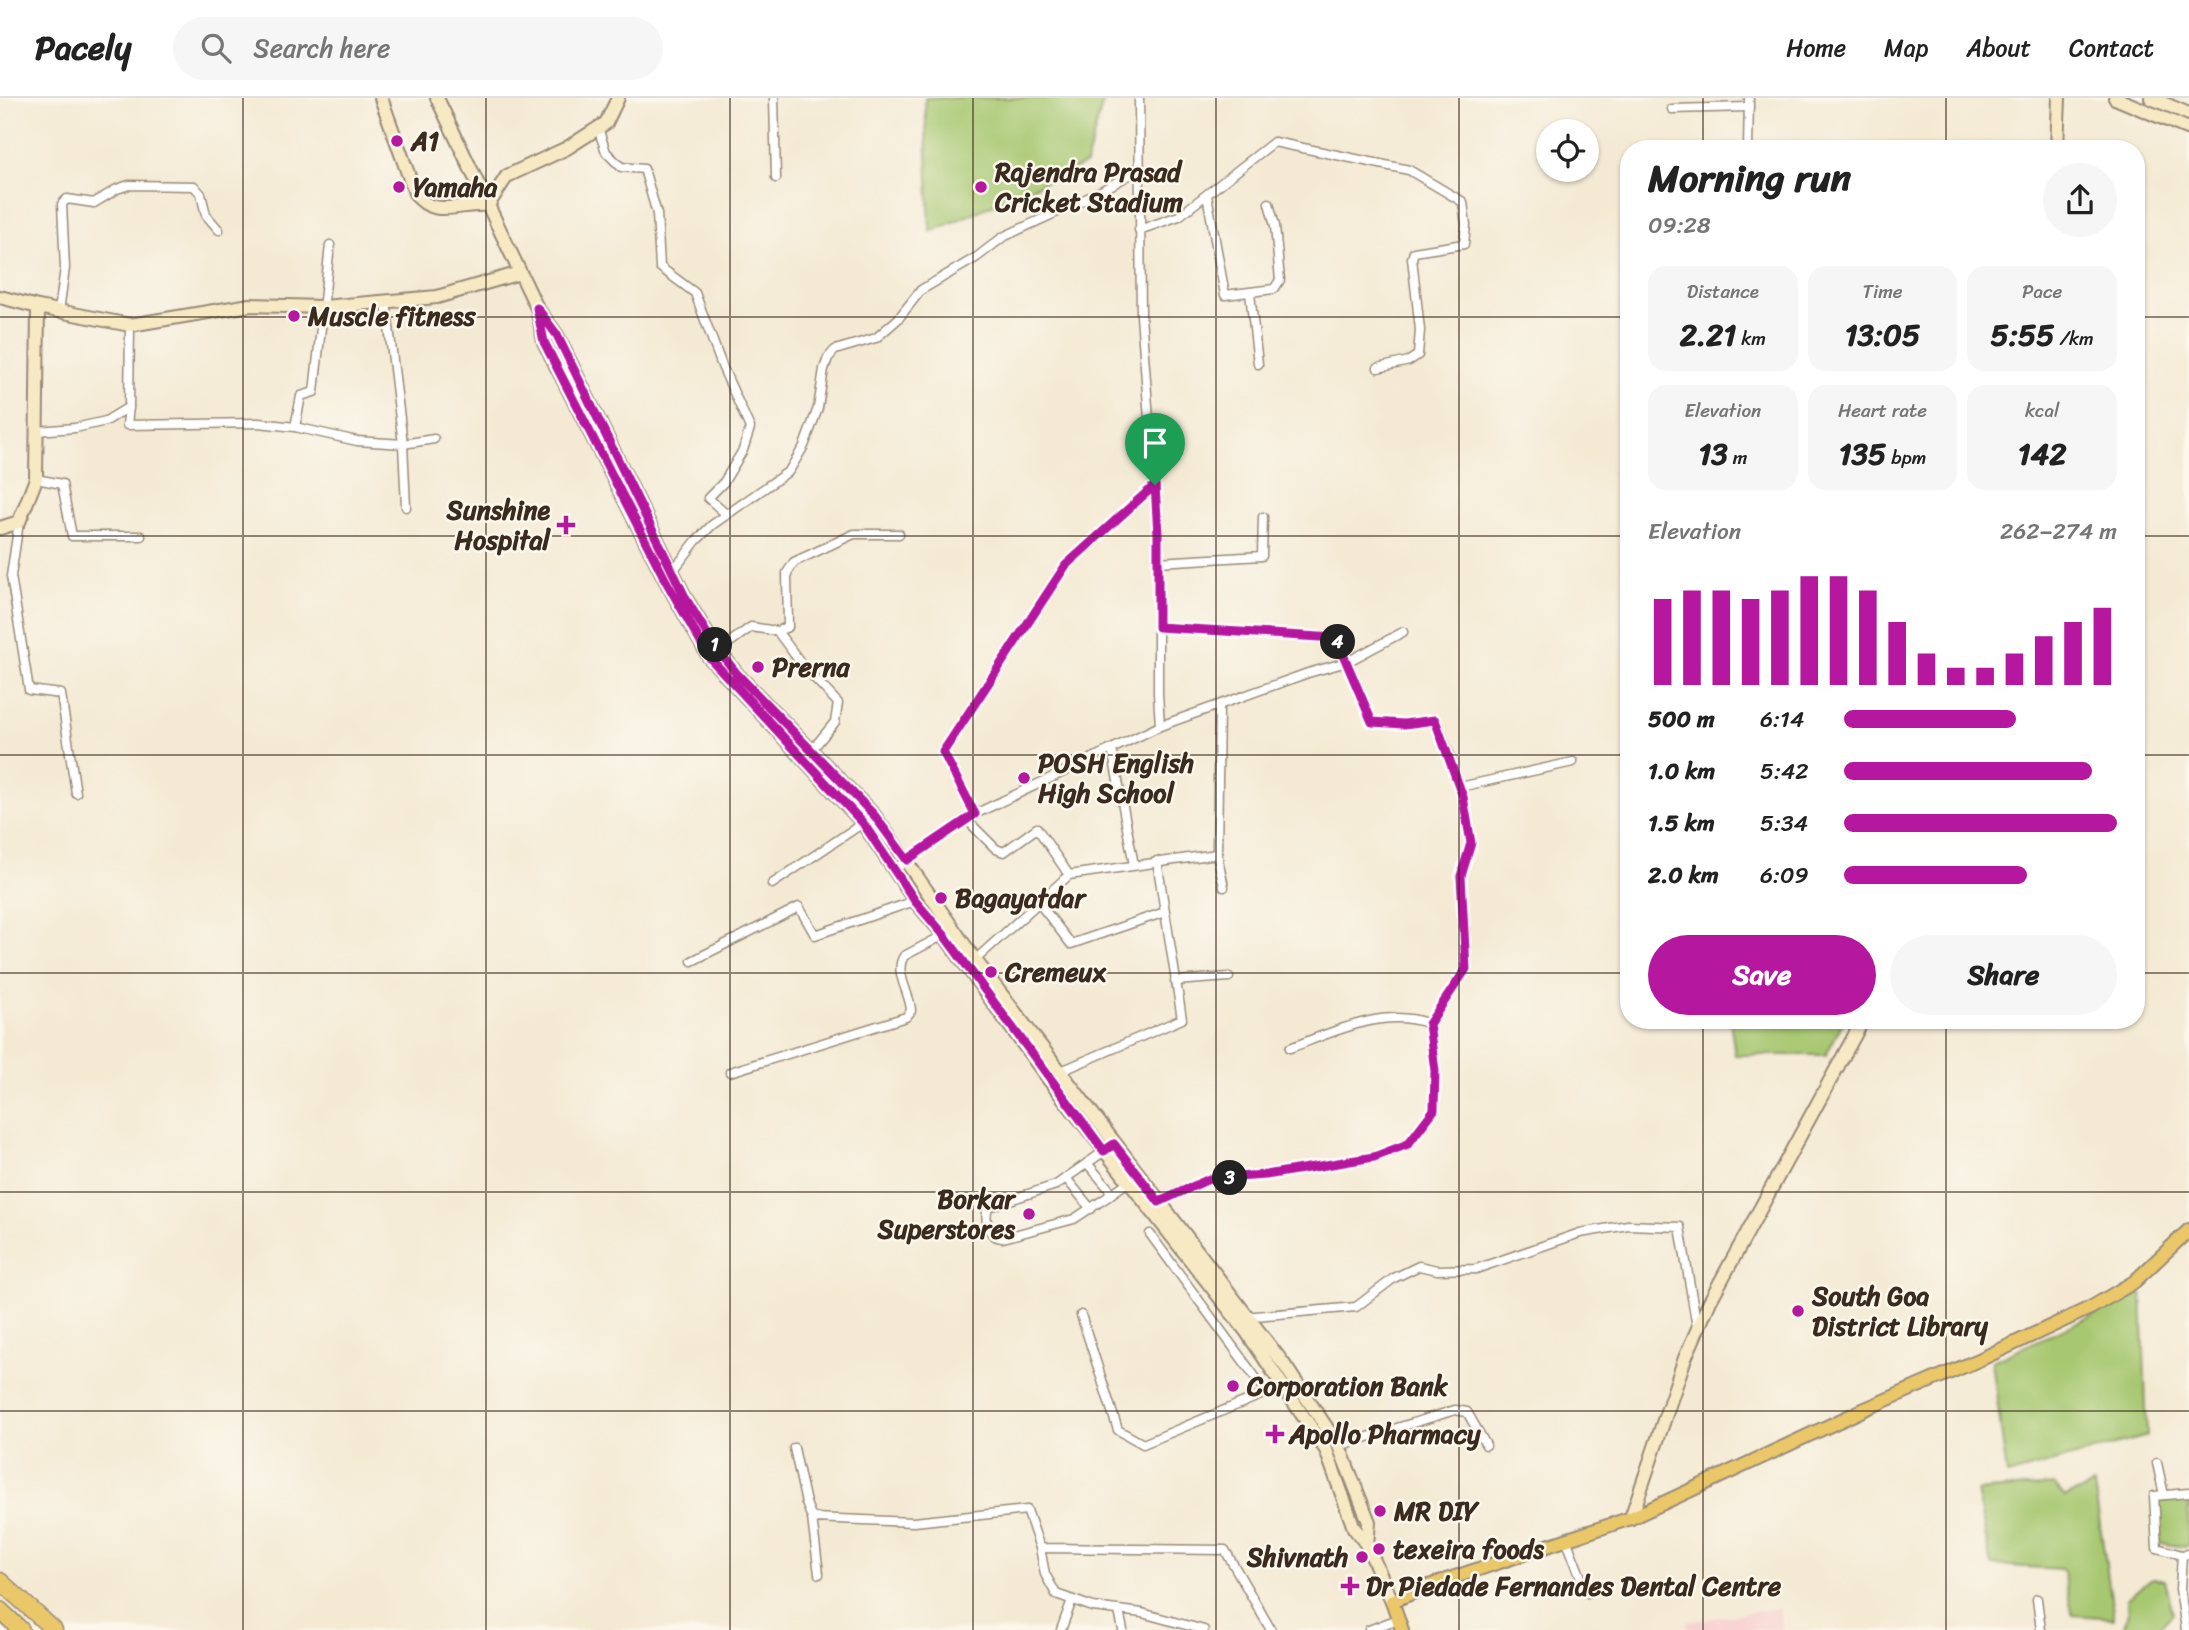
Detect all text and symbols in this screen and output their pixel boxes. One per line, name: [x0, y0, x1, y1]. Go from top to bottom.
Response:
search box: [173, 17, 663, 80]
text: Pacely: [35, 19, 131, 77]
text: Search here: [253, 25, 390, 71]
text: Home: [1786, 27, 1846, 69]
text: Map: [1884, 27, 1928, 69]
text: About: [1966, 27, 2031, 69]
text: Contact: [2069, 27, 2154, 69]
icon: search: [197, 29, 235, 67]
place label: A1: [410, 118, 439, 164]
map controls: [1536, 119, 1599, 182]
button: locate: [1536, 119, 1599, 182]
marker: A1: [389, 133, 405, 149]
text: Morning run: [1648, 145, 1851, 212]
place label: Rajendra Prasad Cricket Stadium: [994, 149, 1183, 225]
button: share: [2043, 163, 2117, 237]
place label: Yamaha: [413, 164, 498, 210]
marker: Yamaha: [391, 179, 407, 195]
marker: Rajendra Prasad Cricket Stadium: [973, 179, 989, 195]
text: 09:28: [1648, 205, 1711, 246]
text: Distance: [1687, 275, 1759, 308]
text: Time: [1862, 275, 1903, 308]
text: Pace: [2022, 275, 2062, 308]
place label: Muscle fitness: [307, 293, 476, 339]
marker: Muscle fitness: [286, 308, 302, 324]
text: 2.21: [1680, 308, 1736, 362]
text: 13:05: [1845, 308, 1920, 362]
text: 5:55: [1991, 308, 2055, 362]
text: km: [1736, 322, 1766, 355]
text: /km: [2055, 322, 2094, 355]
text: Elevation: [1684, 394, 1761, 427]
text: Heart rate: [1838, 394, 1927, 427]
text: kcal: [2025, 394, 2059, 427]
pin: [1125, 413, 1185, 485]
icon: arrive: [1136, 424, 1174, 462]
text: 13: [1698, 427, 1728, 481]
text: 135: [1839, 427, 1886, 481]
text: 142: [2018, 427, 2067, 481]
text: m: [1728, 441, 1747, 474]
text: bpm: [1886, 441, 1926, 474]
place label: Sunshine Hospital: [445, 487, 552, 563]
text: Elevation: [1648, 511, 1741, 552]
text: 262–274 m: [2000, 511, 2117, 552]
marker: Sunshine Hospital: [556, 515, 576, 535]
pin: 4: [1320, 624, 1356, 660]
text: 4: [1332, 625, 1343, 658]
pin: 1: [698, 628, 732, 662]
text: 1: [710, 628, 719, 661]
place label: Prerna: [772, 644, 851, 690]
marker: Prerna: [750, 659, 766, 675]
text: 500 m: [1648, 699, 1715, 740]
text: 6:14: [1760, 699, 1804, 740]
place label: POSH English High School: [1038, 740, 1194, 816]
text: 1.0 km: [1648, 751, 1715, 792]
text: 5:42: [1760, 751, 1809, 792]
marker: POSH English High School: [1016, 770, 1032, 786]
text: 1.5 km: [1648, 803, 1715, 844]
text: 5:34: [1760, 803, 1808, 844]
text: 2.0 km: [1648, 855, 1719, 896]
text: 6:09: [1760, 855, 1809, 896]
place label: Bagayatdar: [955, 875, 1087, 921]
marker: Bagayatdar: [933, 890, 949, 906]
button: Save: [1648, 935, 1876, 1015]
button: Share: [1890, 935, 2117, 1015]
place label: Cremeux: [1004, 949, 1107, 995]
marker: Cremeux: [983, 964, 999, 980]
pin: 3: [1212, 1160, 1248, 1196]
text: 3: [1224, 1161, 1235, 1194]
place label: Borkar Superstores: [876, 1176, 1017, 1252]
marker: Borkar Superstores: [1021, 1206, 1037, 1222]
place label: South Goa District Library: [1811, 1273, 1988, 1349]
marker: South Goa District Library: [1790, 1303, 1806, 1319]
place label: Corporation Bank: [1246, 1363, 1449, 1409]
marker: Corporation Bank: [1225, 1378, 1241, 1394]
place label: Apollo Pharmacy: [1288, 1411, 1481, 1457]
marker: Apollo Pharmacy: [1267, 1426, 1283, 1442]
place label: MR DIY: [1393, 1488, 1481, 1534]
marker: MR DIY: [1372, 1503, 1388, 1519]
place label: texeira foods: [1393, 1526, 1545, 1572]
place label: Shivnath: [1246, 1534, 1348, 1580]
marker: texeira foods: [1371, 1541, 1387, 1557]
marker: Shivnath: [1354, 1549, 1370, 1565]
place label: Dr Piedade Fernandes Dental Centre: [1366, 1563, 1782, 1609]
marker: Dr Piedade Fernandes Dental Centre: [1340, 1576, 1360, 1596]

